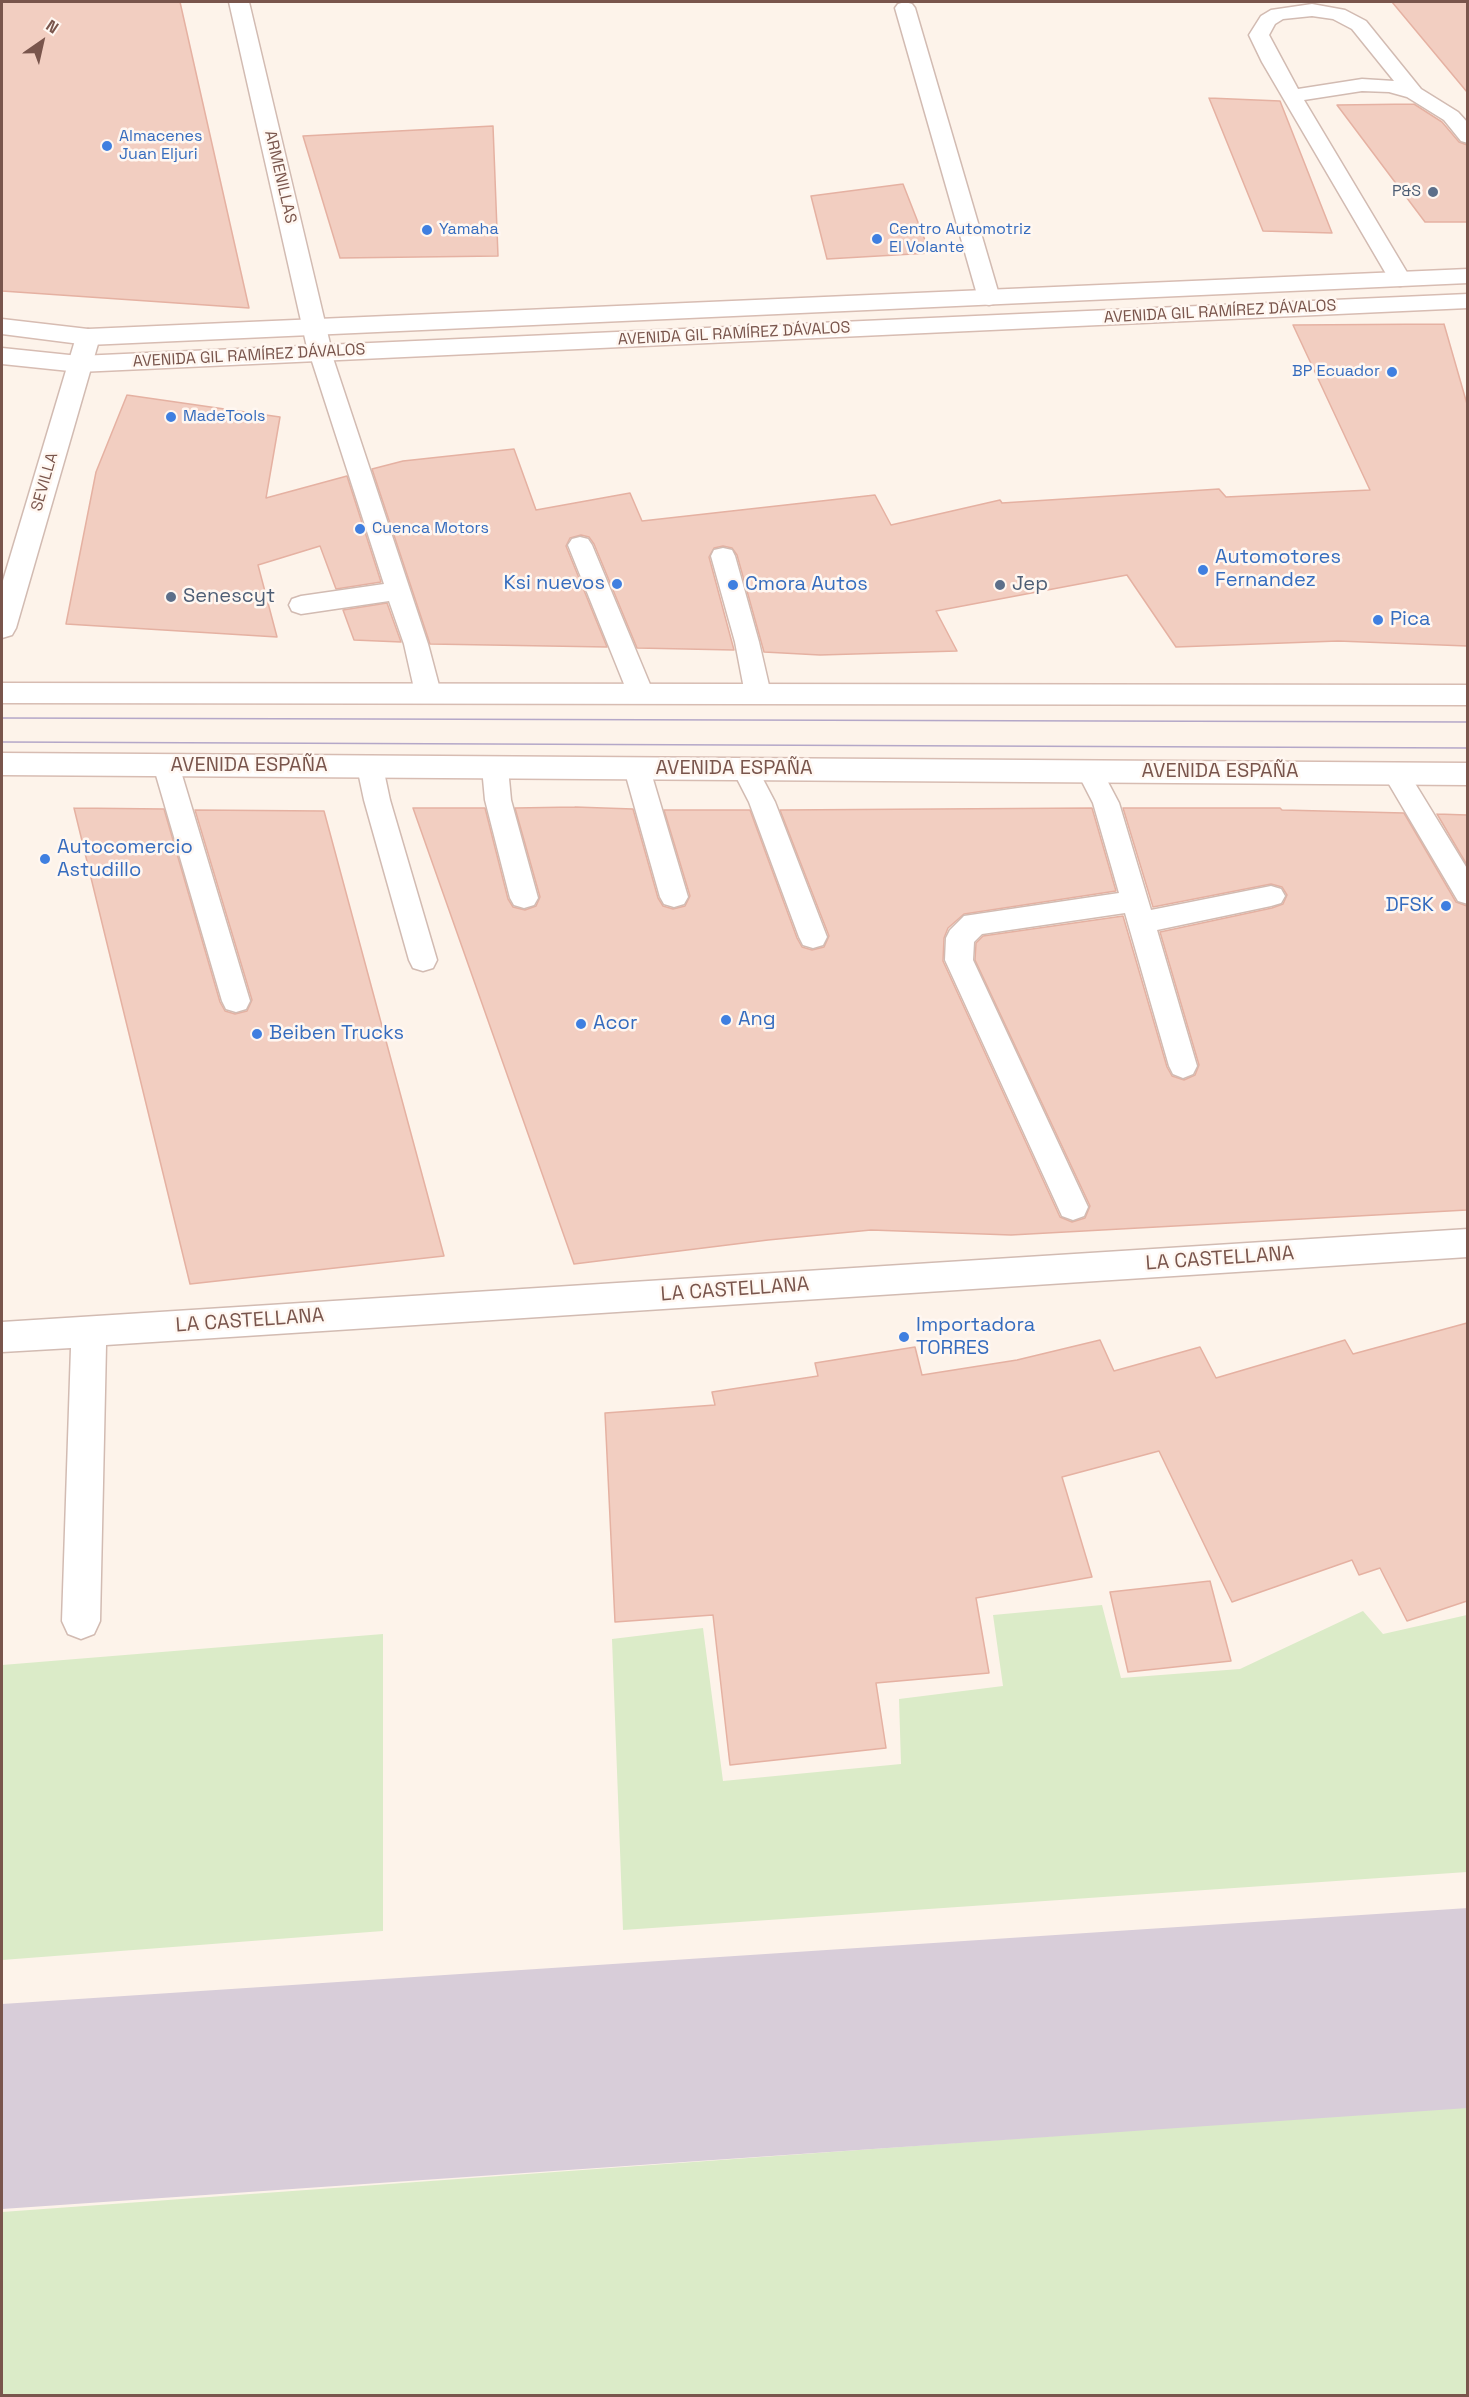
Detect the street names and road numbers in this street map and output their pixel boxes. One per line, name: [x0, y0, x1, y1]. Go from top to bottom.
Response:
street label: ARMENILLAS: [260, 129, 300, 225]
street label: AVENIDA GIL RAMÍREZ DÁVALOS: [1103, 296, 1337, 328]
street label: AVENIDA GIL RAMÍREZ DÁVALOS: [617, 318, 851, 350]
street label: AVENIDA GIL RAMÍREZ DÁVALOS: [132, 340, 366, 372]
street label: SEVILLA: [27, 450, 63, 514]
street label: AVENIDA ESPAÑA: [170, 754, 328, 778]
street label: AVENIDA ESPAÑA: [655, 757, 813, 781]
street label: AVENIDA ESPAÑA: [1141, 760, 1299, 784]
street label: LA CASTELLANA: [1145, 1242, 1295, 1276]
street label: LA CASTELLANA: [660, 1273, 810, 1307]
street label: LA CASTELLANA: [175, 1304, 325, 1338]

